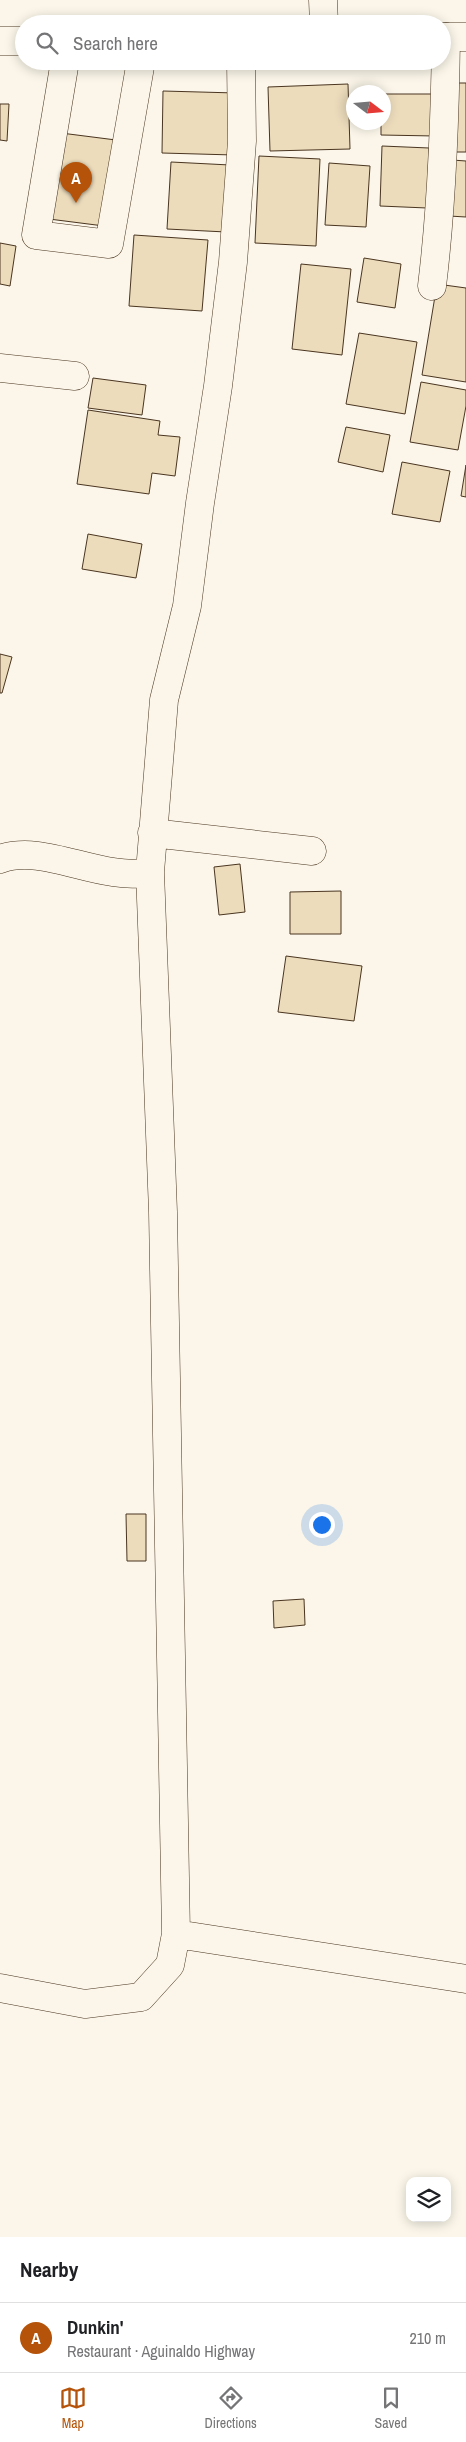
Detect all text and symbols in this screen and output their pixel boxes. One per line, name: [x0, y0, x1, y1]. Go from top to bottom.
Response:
search box: [15, 15, 451, 70]
icon: search: [33, 29, 61, 57]
text: Search here: [73, 30, 158, 56]
north arrow: [346, 85, 391, 130]
pin: A: [60, 162, 92, 203]
your location: [309, 1512, 335, 1538]
map controls: [406, 2177, 451, 2222]
button: layers: [406, 2177, 451, 2222]
text: Nearby: [20, 2255, 78, 2284]
text: Dunkin': [67, 2314, 124, 2340]
text: A: [31, 2327, 41, 2349]
text: 210 m: [410, 2327, 446, 2349]
text: Restaurant · Aguinaldo Highway: [67, 2340, 255, 2362]
tab: Map: [59, 2384, 87, 2432]
tab: Directions: [205, 2384, 257, 2432]
tab: Saved: [375, 2384, 407, 2432]

